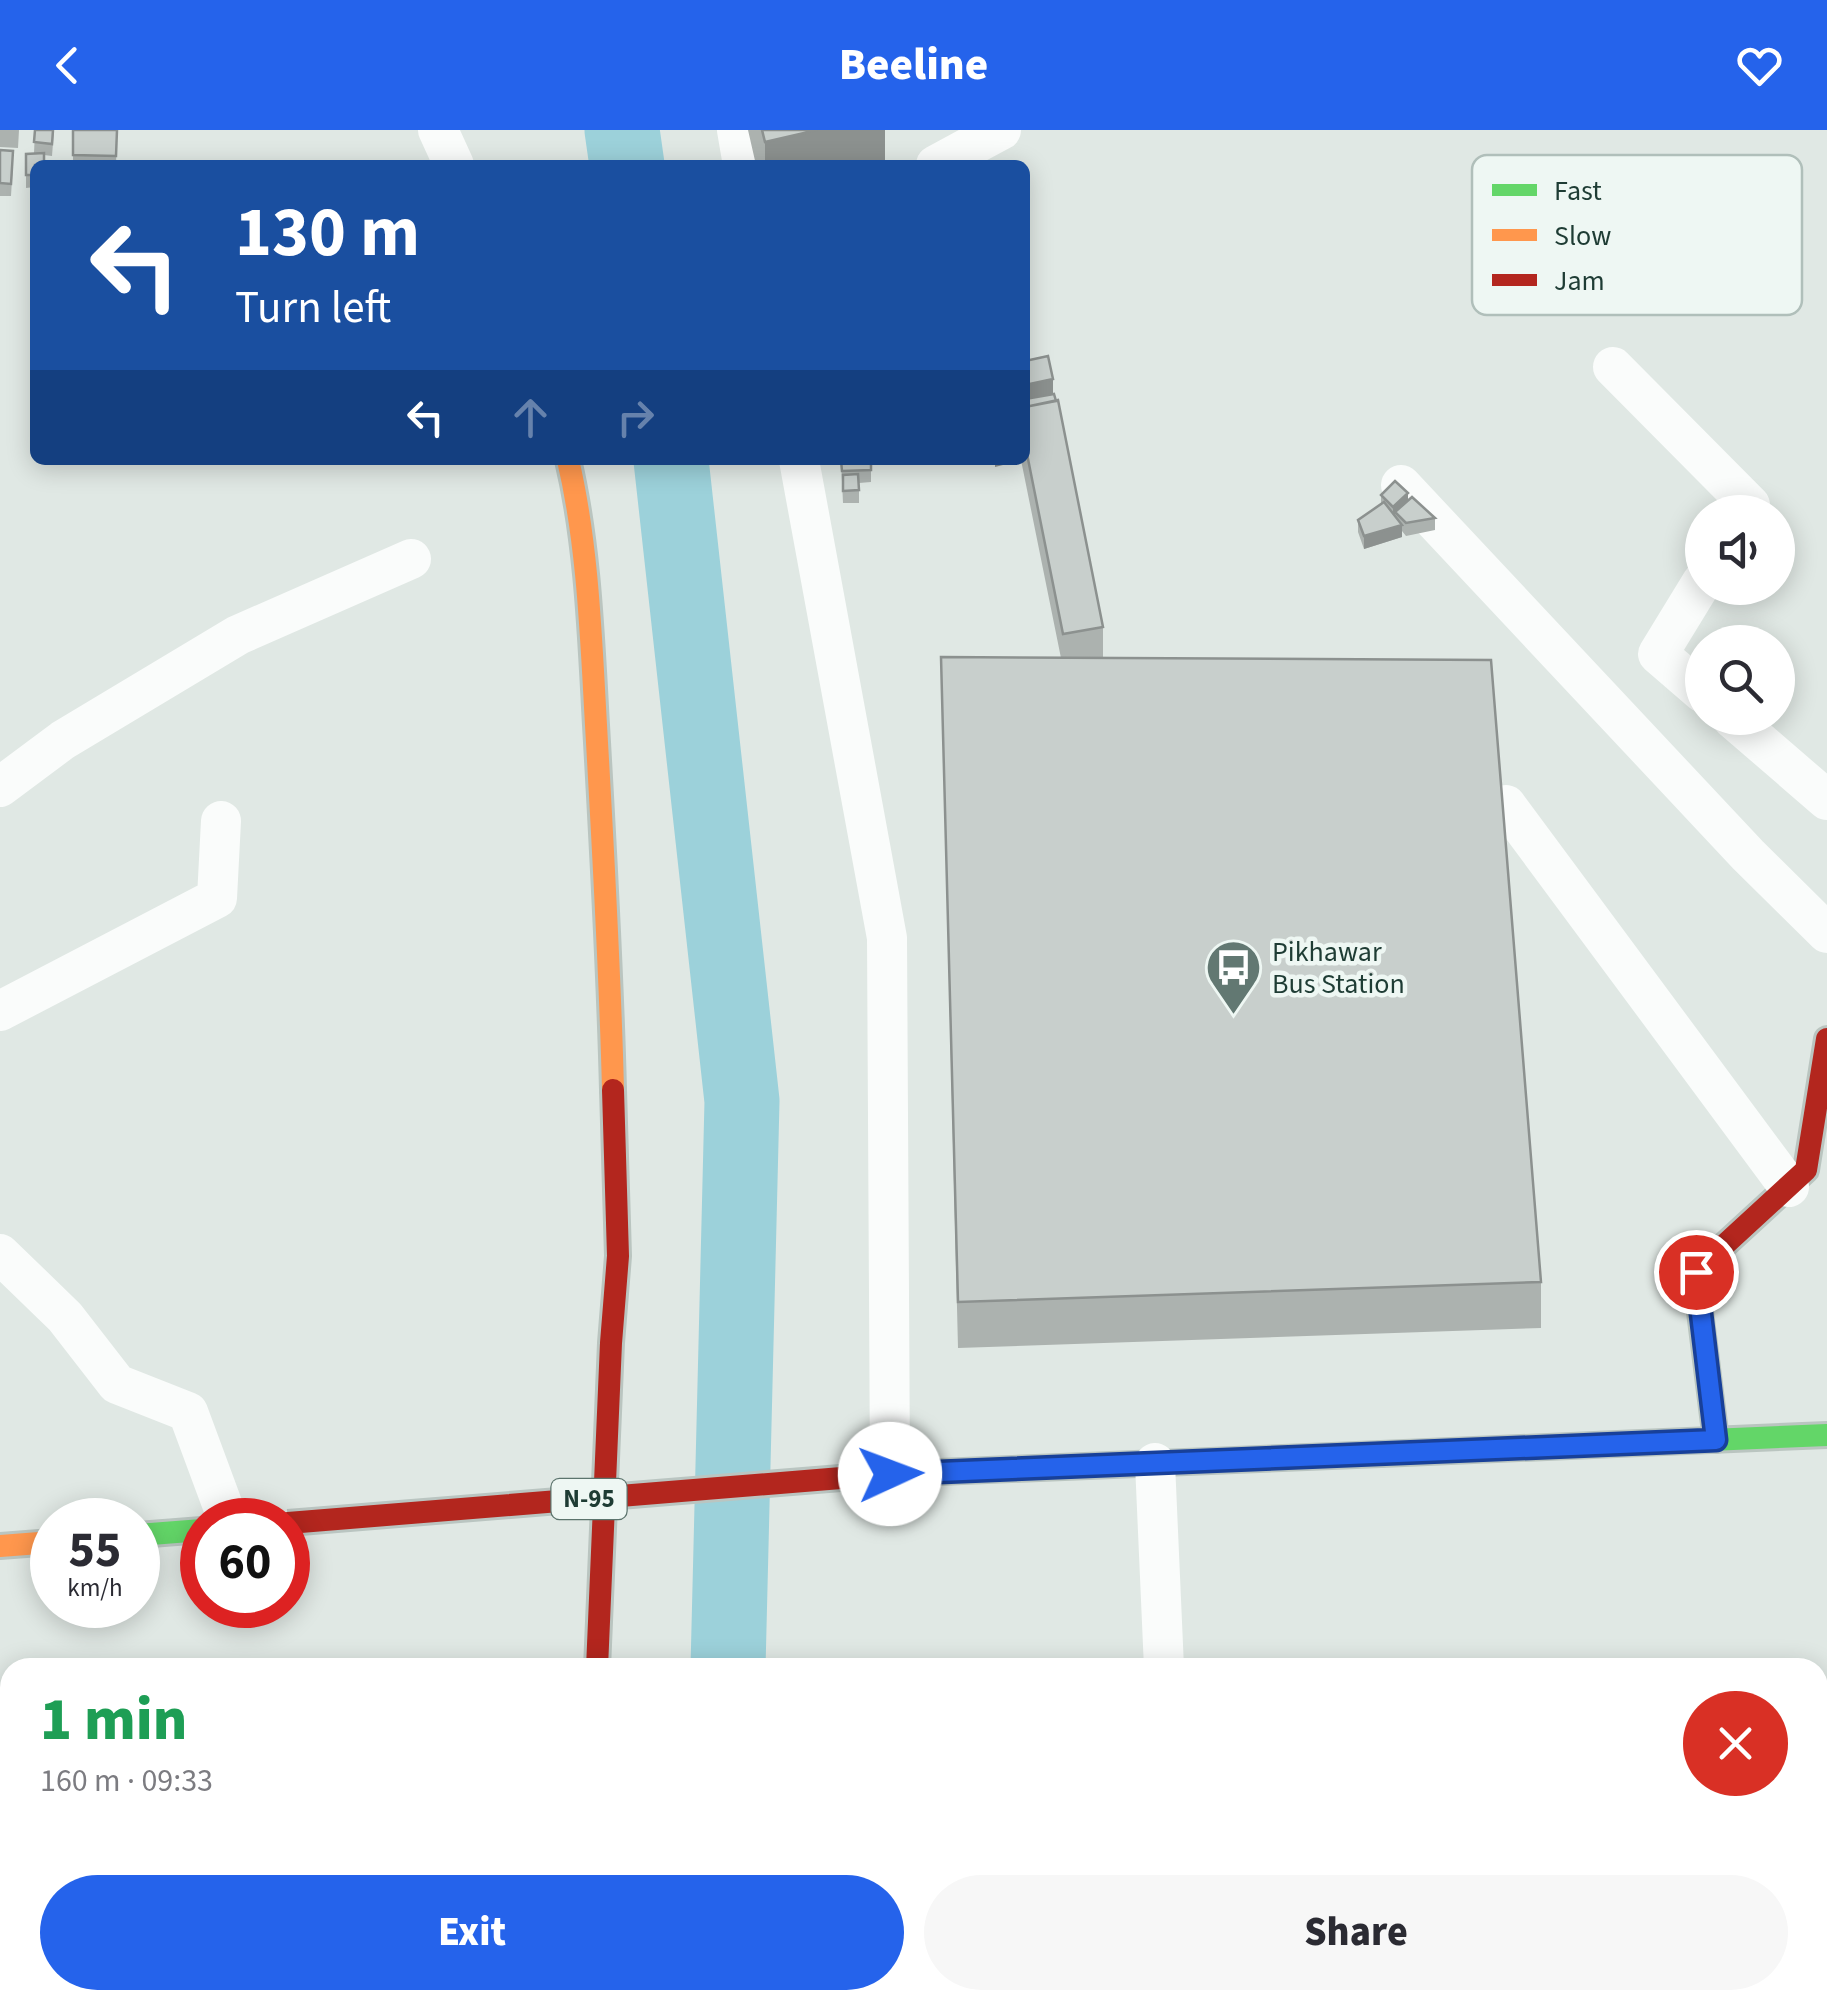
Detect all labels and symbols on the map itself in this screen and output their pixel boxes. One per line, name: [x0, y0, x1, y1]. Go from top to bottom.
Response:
legend: [1472, 155, 1802, 315]
text: Fast: [1554, 171, 1602, 211]
text: Slow: [1554, 216, 1611, 256]
text: Jam: [1554, 261, 1605, 301]
place label: Pikhawar Bus Station: [1272, 932, 1405, 1004]
bus stop icon: Pikhawar Bus Station: [1203, 938, 1263, 1017]
pin: [1654, 1230, 1739, 1315]
position arrow: [838, 1422, 942, 1526]
road number: N-95: [552, 1479, 626, 1519]
speed limit sign: 60: [180, 1498, 310, 1628]

